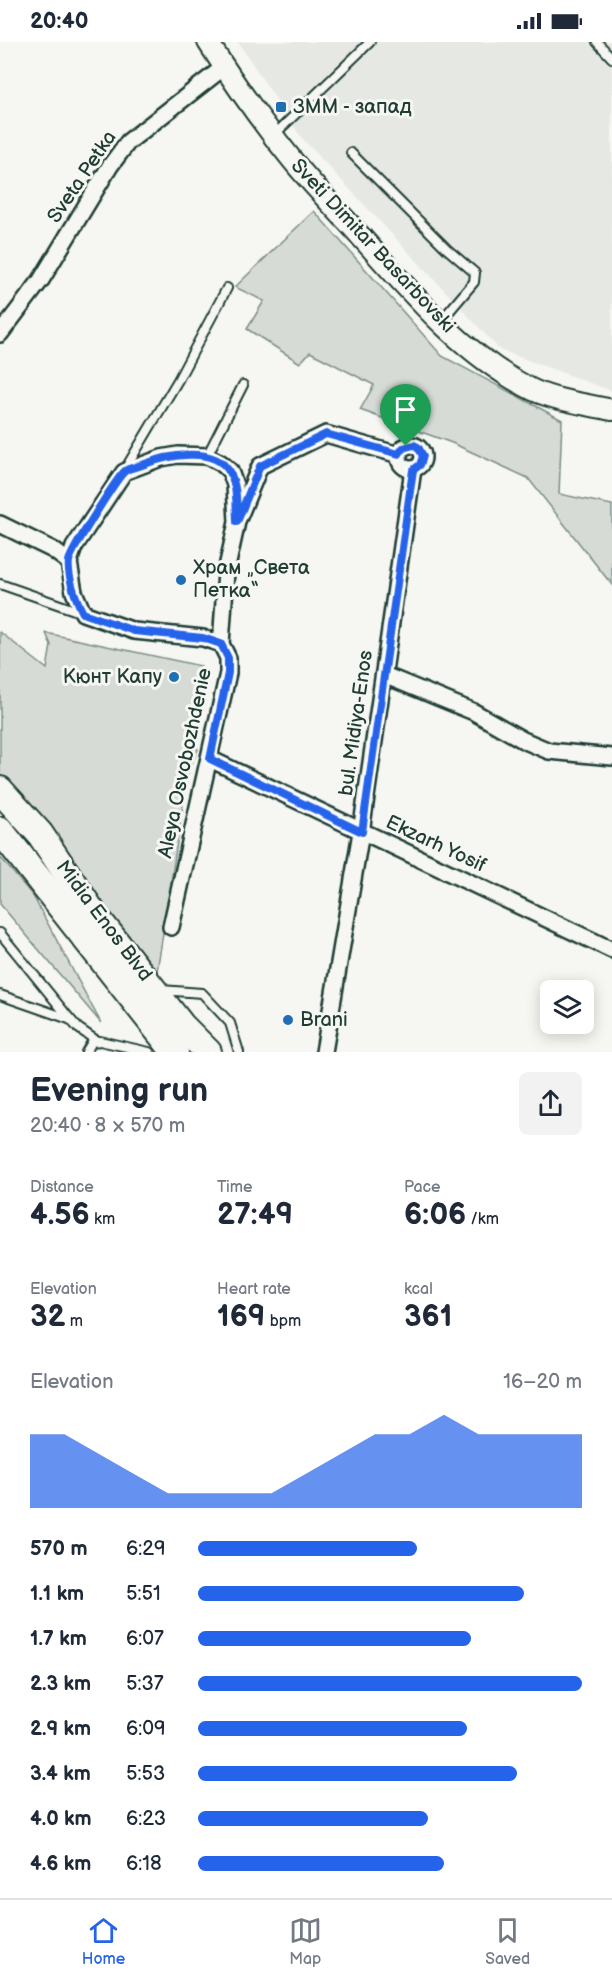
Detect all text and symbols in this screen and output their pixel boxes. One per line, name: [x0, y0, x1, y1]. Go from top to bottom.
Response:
text: 20:40: [30, 8, 88, 35]
place label: ЗММ - запад: [293, 95, 412, 119]
marker: ЗММ - запад: [274, 100, 288, 114]
street label: Sveta Petka: [42, 126, 122, 228]
street label: Sveti Dimitar Basarbovski: [286, 154, 460, 338]
pin: [380, 384, 431, 446]
icon: arrive: [389, 393, 422, 426]
place label: Храм „Света Петка“: [193, 556, 310, 603]
marker: Храм „Света Петка“: [174, 573, 188, 587]
street label: bul. Midiya-Enos: [334, 648, 378, 797]
place label: Кюнт Капу: [63, 665, 162, 689]
street label: Aleya Osvobozhdenie: [153, 666, 217, 860]
marker: Кюнт Капу: [167, 670, 181, 684]
street label: Ekzarh Yosif: [382, 810, 490, 878]
street label: Midia Enos Blvd: [51, 856, 157, 986]
map controls: [540, 980, 594, 1034]
button: layers: [540, 980, 594, 1034]
place label: Brani: [300, 1008, 348, 1032]
marker: Brani: [281, 1013, 295, 1027]
text: Evening run: [30, 1071, 208, 1111]
button: share: [519, 1072, 582, 1135]
text: 20:40 · 8 × 570 m: [30, 1114, 185, 1138]
text: Distance: [30, 1178, 94, 1197]
text: Time: [217, 1178, 252, 1197]
text: Pace: [404, 1178, 440, 1197]
text: 4.56: [30, 1197, 90, 1233]
text: 27:49: [217, 1197, 293, 1233]
text: 6:06: [404, 1197, 466, 1233]
text: km: [90, 1210, 115, 1229]
text: /km: [466, 1210, 499, 1229]
text: Elevation: [30, 1280, 97, 1299]
text: Heart rate: [217, 1280, 291, 1299]
text: kcal: [404, 1280, 433, 1299]
text: 32: [30, 1299, 66, 1335]
text: 169: [217, 1299, 265, 1335]
text: 361: [404, 1299, 452, 1335]
text: m: [66, 1312, 83, 1331]
text: bpm: [265, 1312, 301, 1331]
text: Elevation: [30, 1370, 113, 1394]
text: 16–20 m: [503, 1370, 582, 1394]
text: 570 m: [30, 1537, 88, 1561]
text: 6:29: [126, 1537, 166, 1561]
text: 1.1 km: [30, 1582, 84, 1606]
text: 5:51: [126, 1582, 161, 1606]
text: 1.7 km: [30, 1627, 87, 1651]
text: 6:07: [126, 1627, 164, 1651]
text: 2.3 km: [30, 1672, 91, 1696]
text: 5:37: [126, 1672, 164, 1696]
text: 2.9 km: [30, 1717, 91, 1741]
text: 6:09: [126, 1717, 166, 1741]
text: 3.4 km: [30, 1762, 91, 1786]
text: 5:53: [126, 1762, 165, 1786]
text: 4.0 km: [30, 1807, 92, 1831]
text: 6:23: [126, 1807, 166, 1831]
text: 4.6 km: [30, 1852, 91, 1876]
text: 6:18: [126, 1852, 162, 1876]
tab: Home: [82, 1914, 125, 1969]
tab: Map: [289, 1914, 322, 1969]
tab: Saved: [485, 1914, 530, 1969]

